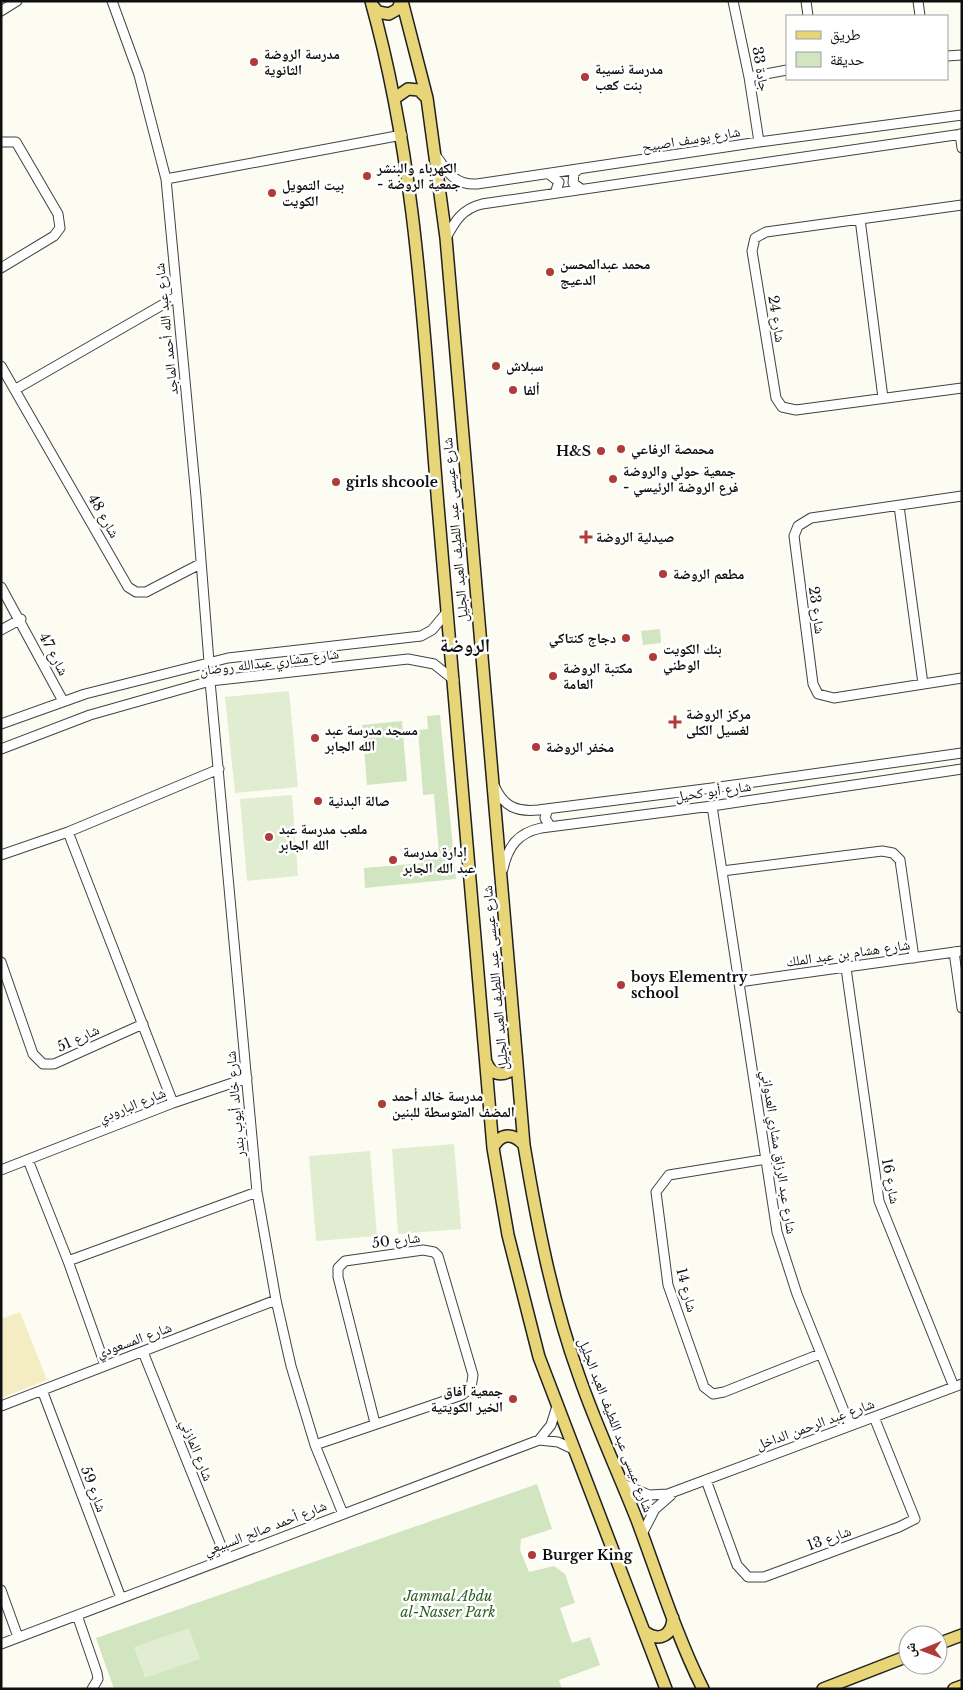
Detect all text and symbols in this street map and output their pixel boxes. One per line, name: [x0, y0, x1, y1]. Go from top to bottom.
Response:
legend: [786, 15, 948, 80]
text: طريق: [830, 25, 861, 45]
place label: مدرسة الروضة الثانوية: [264, 45, 340, 79]
street label: جادة 33: [748, 45, 774, 93]
text: حديقة: [830, 50, 865, 69]
marker: مدرسة الروضة الثانوية: [248, 56, 260, 68]
place label: مدرسة نسيبة بنت كعب: [595, 60, 663, 94]
marker: مدرسة نسيبة بنت كعب: [579, 71, 591, 83]
street label: شارع يوسف اصبيح: [640, 122, 742, 157]
place label: الكهرباء والبنشر - جمعية الروضة: [376, 159, 461, 193]
marker: الكهرباء والبنشر - جمعية الروضة: [361, 170, 373, 182]
place label: بيت التمويل الكويت: [282, 176, 344, 210]
marker: بيت التمويل الكويت: [266, 187, 278, 199]
place label: محمد عبدالمحسن الدعيج: [560, 255, 650, 289]
street label: شارع عبد الله أحمد الماجد: [150, 262, 183, 396]
marker: محمد عبدالمحسن الدعيج: [544, 266, 556, 278]
street label: شارع 24: [763, 294, 790, 344]
place label: سبلاش: [506, 357, 544, 375]
marker: سبلاش: [490, 360, 502, 372]
place label: ألفا: [523, 381, 540, 399]
marker: ألفا: [507, 384, 519, 396]
street label: شارع عيسى عبد اللطيف العبد الجليل: [438, 437, 473, 623]
place label: محمصة الرفاعي: [631, 440, 714, 460]
place label: H&S: [556, 442, 591, 460]
marker: محمصة الرفاعي: [615, 443, 627, 455]
marker: H&S: [595, 445, 607, 457]
place label: جمعية حولي والروضة - فرع الروضة الرئيسي: [623, 462, 739, 498]
place label: girls shcoole: [346, 473, 438, 491]
marker: جمعية حولي والروضة - فرع الروضة الرئيسي: [607, 473, 619, 485]
marker: girls shcoole: [330, 476, 342, 488]
street label: شارع 48: [84, 491, 124, 541]
place label: صيدلية الروضة: [596, 528, 674, 546]
marker: صيدلية الروضة: [580, 531, 592, 543]
place label: مطعم الروضة: [673, 565, 744, 584]
marker: مطعم الروضة: [657, 568, 669, 580]
street label: شارع 23: [804, 585, 829, 635]
place label: دجاج كنتاكي: [549, 629, 616, 649]
street label: شارع 47: [34, 630, 73, 679]
marker: دجاج كنتاكي: [620, 632, 632, 644]
district label: الروضة: [440, 634, 490, 657]
place label: بنك الكويت الوطني: [663, 640, 722, 676]
street label: شارع مشاري عبدالله روضان: [198, 645, 340, 682]
marker: بنك الكويت الوطني: [647, 651, 659, 663]
place label: مكتبة الروضة العامة: [563, 659, 633, 693]
marker: مكتبة الروضة العامة: [547, 670, 559, 682]
place label: مركز الروضة لغسيل الكلى: [686, 705, 751, 739]
marker: مركز الروضة لغسيل الكلى: [668, 715, 682, 729]
place label: مسجد مدرسة عبد الله الجابر: [324, 721, 418, 755]
marker: مسجد مدرسة عبد الله الجابر: [309, 732, 321, 744]
place label: مخفر الروضة: [546, 738, 614, 756]
marker: مخفر الروضة: [530, 741, 542, 753]
street label: شارع أبو كحيل: [674, 777, 752, 806]
place label: صالة البدنية: [328, 792, 390, 810]
marker: صالة البدنية: [312, 795, 324, 807]
place label: ملعب مدرسة عبد الله الجابر: [278, 820, 367, 854]
marker: ملعب مدرسة عبد الله الجابر: [263, 831, 275, 843]
place label: إدارة مدرسة عبد الله الجابر: [402, 843, 475, 877]
marker: إدارة مدرسة عبد الله الجابر: [387, 854, 399, 866]
street label: شارع عيسى عبد اللطيف العبد الجليل: [478, 885, 513, 1071]
street label: شارع هشام بن عبد الملك: [785, 935, 911, 972]
place label: boys Elementry school: [630, 968, 748, 1002]
marker: boys Elementry school: [615, 979, 627, 991]
street label: شارع 51: [54, 1020, 103, 1057]
street label: شارع خالد أيوب بندر: [221, 1050, 250, 1159]
street label: شارع عبد الرزاق مشاري العدواني: [755, 1069, 801, 1236]
street label: شارع البارودي: [96, 1083, 169, 1129]
place label: مدرسة خالد أحمد المضف المتوسطة للبنين: [392, 1087, 515, 1121]
marker: مدرسة خالد أحمد المضف المتوسطة للبنين: [376, 1098, 388, 1110]
street label: شارع 16: [877, 1157, 904, 1205]
street label: شارع 50: [371, 1228, 421, 1253]
street label: شارع 14: [672, 1266, 702, 1314]
street label: شارع المسعودي: [94, 1318, 175, 1364]
street label: شارع عيسى عبد اللطيف العبد الجليل: [573, 1335, 658, 1515]
place label: جمعية آفاق الخير الكويتية: [431, 1382, 503, 1416]
marker: جمعية آفاق الخير الكويتية: [507, 1393, 519, 1405]
street label: شارع عبد الرحمن الداخل: [753, 1394, 877, 1455]
street label: شارع المازني: [174, 1416, 218, 1485]
street label: شارع 59: [76, 1464, 111, 1515]
street label: شارع أحمد صالح السبيعي: [201, 1496, 330, 1562]
street label: شارع 13: [805, 1522, 854, 1555]
place label: Burger King: [542, 1546, 633, 1564]
marker: Burger King: [526, 1549, 538, 1561]
park label: Jammal Abdu al-Nasser Park: [401, 1587, 495, 1621]
north arrow: [898, 1625, 948, 1675]
text: ش: [901, 1643, 919, 1658]

